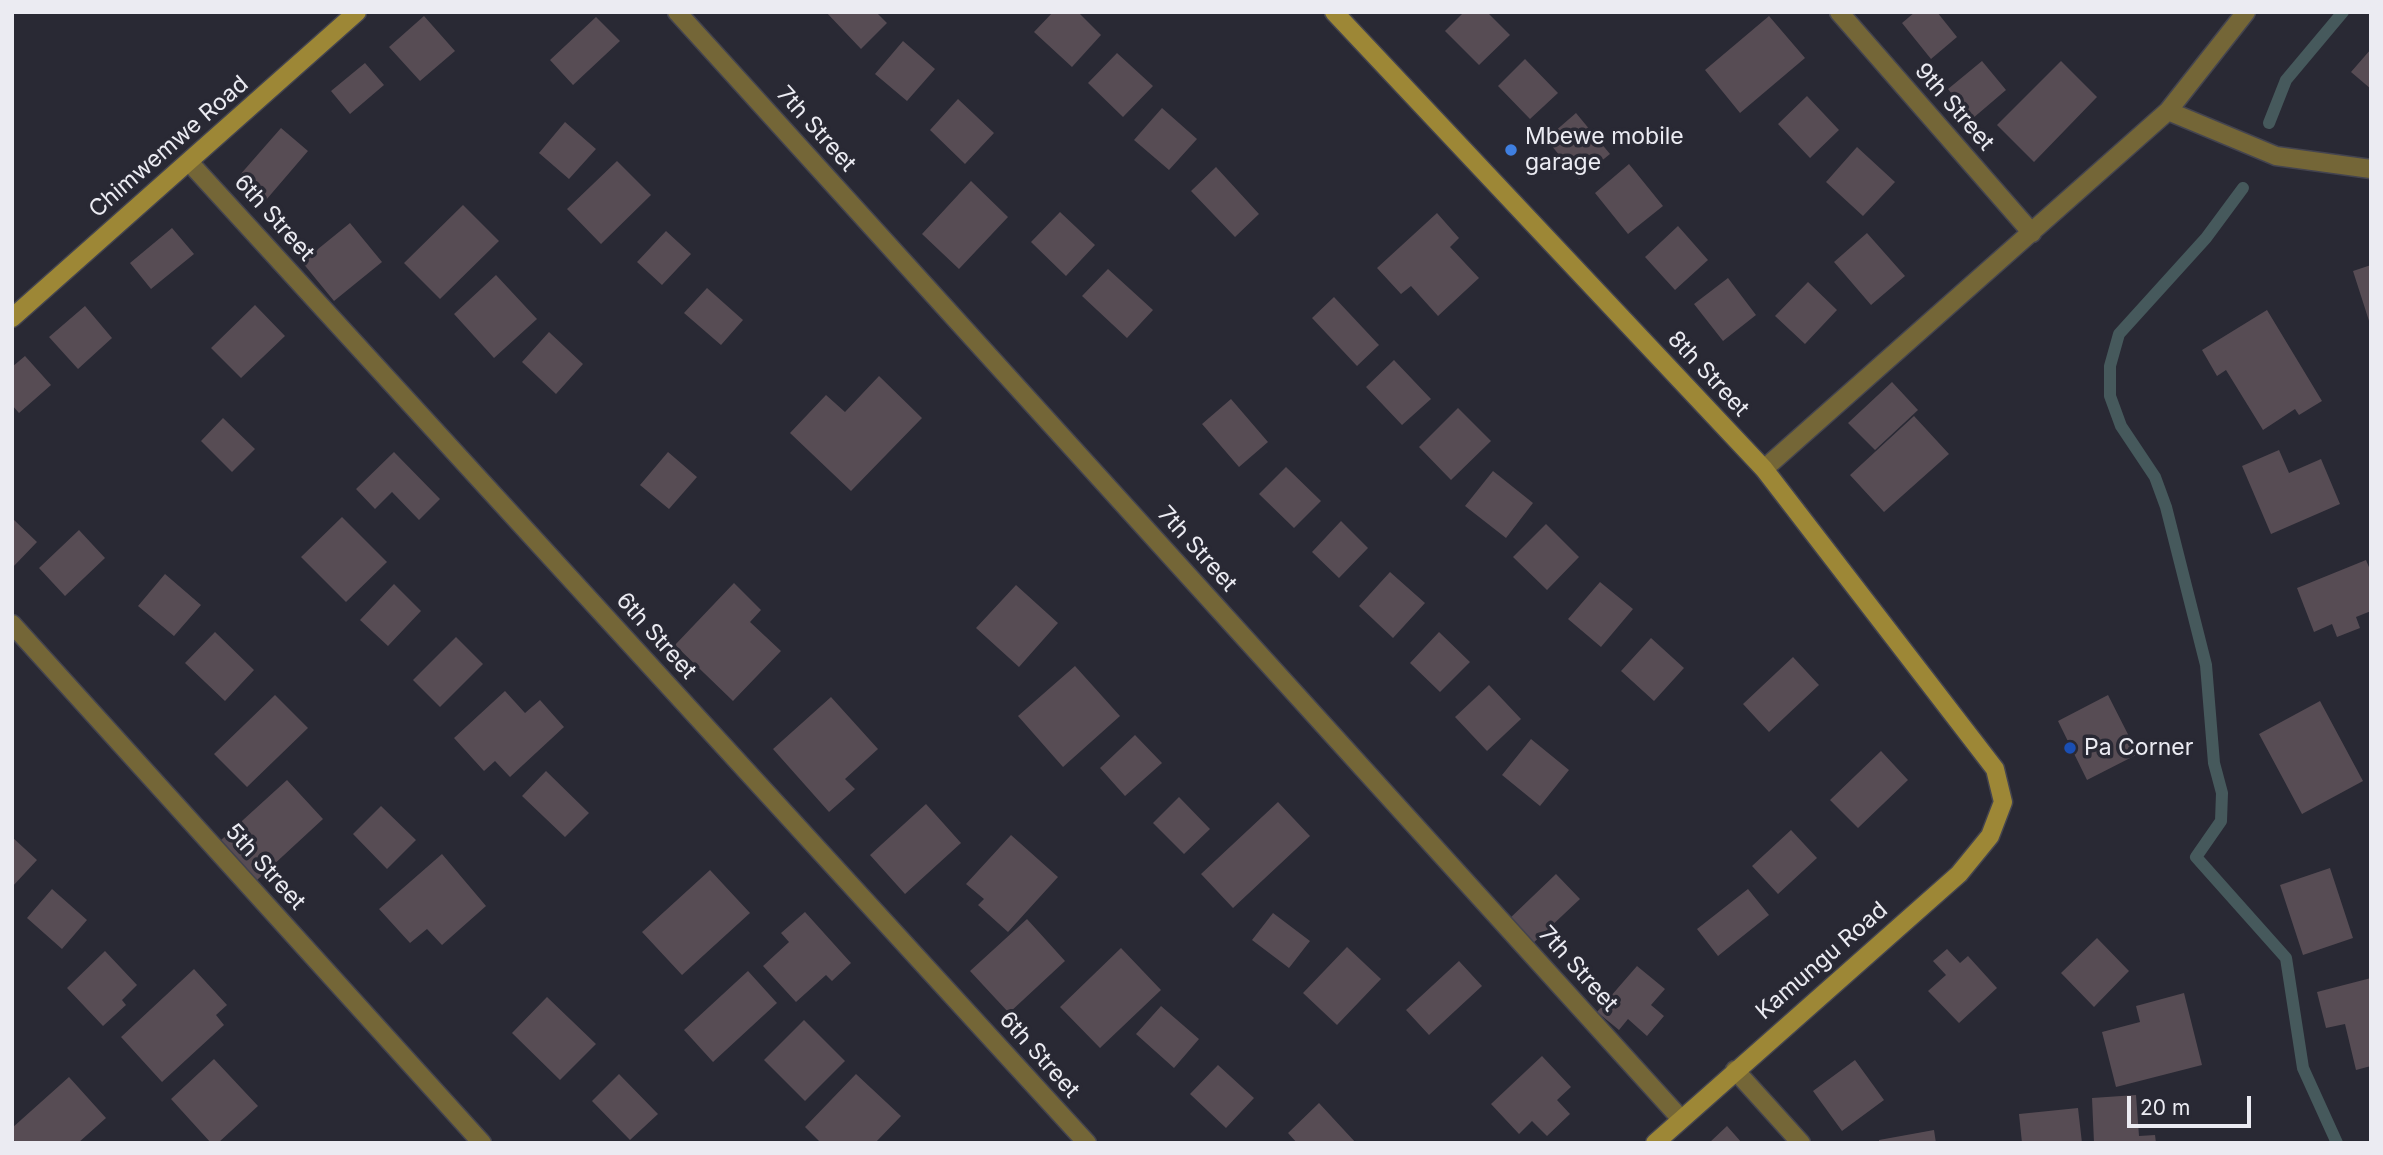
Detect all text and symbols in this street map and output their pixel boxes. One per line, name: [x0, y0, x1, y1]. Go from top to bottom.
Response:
street label: 9th Street: [1908, 58, 2000, 156]
street label: Chimwemwe Road: [84, 70, 254, 224]
street label: 7th Street: [770, 81, 862, 177]
place label: Mbewe mobile garage: [1525, 123, 1684, 177]
marker: Mbewe mobile garage: [1503, 142, 1519, 158]
street label: 6th Street: [228, 169, 320, 267]
street label: 8th Street: [1662, 326, 1754, 422]
street label: 7th Street: [1151, 501, 1243, 597]
street label: 6th Street: [610, 587, 702, 685]
place label: Pa Corner: [2084, 734, 2193, 762]
marker: Pa Corner: [2062, 740, 2078, 756]
street label: 5th Street: [219, 818, 311, 916]
street label: Kamungu Road: [1751, 896, 1893, 1026]
street label: 7th Street: [1532, 921, 1624, 1017]
street label: 6th Street: [993, 1006, 1085, 1104]
scale bar: [2131, 1082, 2255, 1126]
text: 20 m: [2140, 1095, 2190, 1120]

